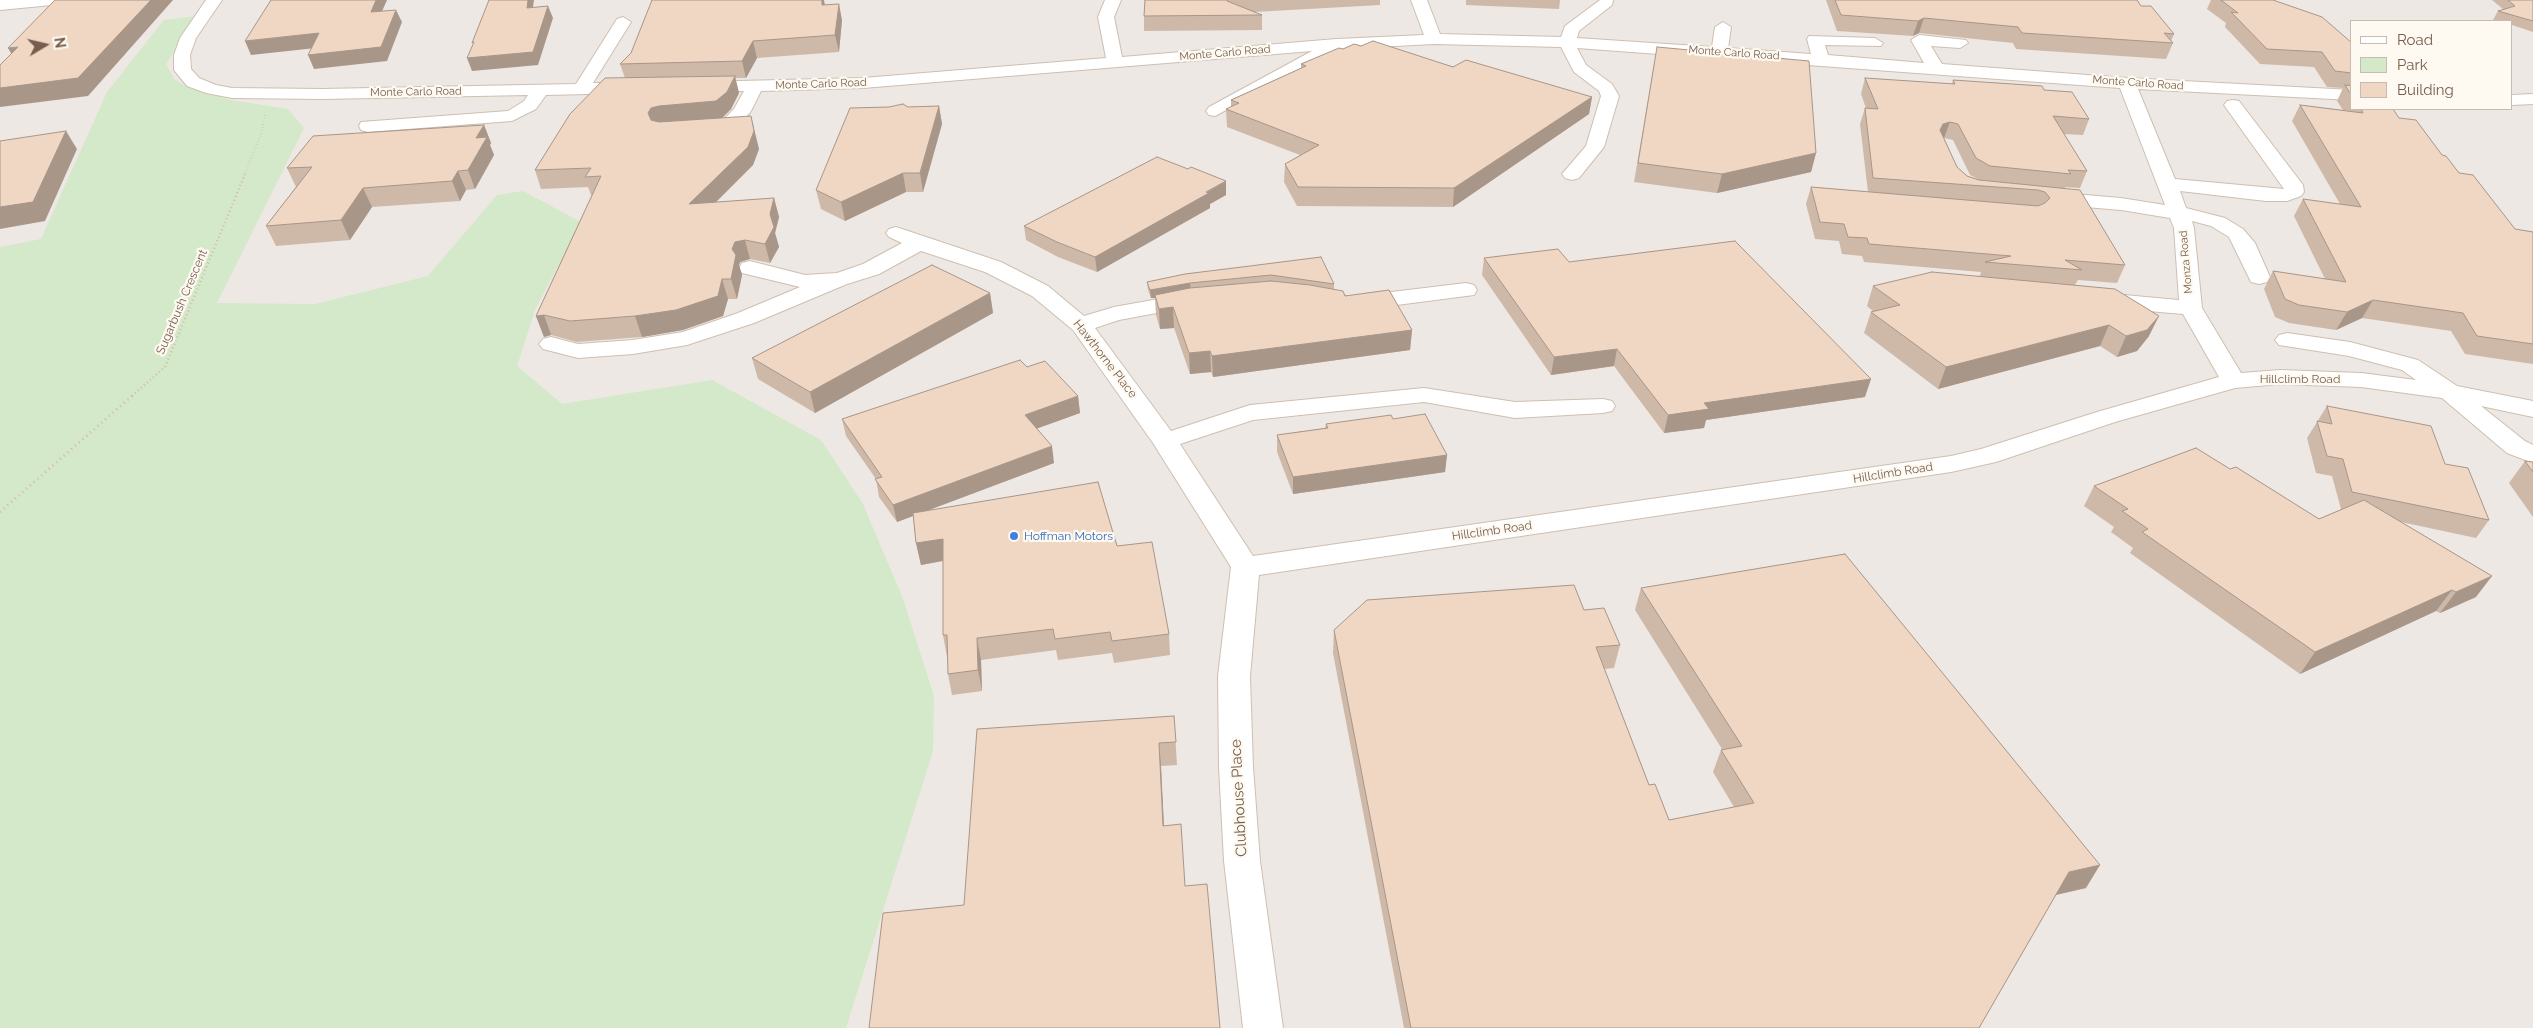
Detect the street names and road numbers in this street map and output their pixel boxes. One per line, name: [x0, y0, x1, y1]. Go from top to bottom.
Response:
street label: Monte Carlo Road: [1179, 42, 1271, 64]
street label: Monte Carlo Road: [1688, 43, 1780, 63]
street label: Monte Carlo Road: [2092, 73, 2184, 93]
street label: Monte Carlo Road: [775, 76, 867, 92]
street label: Monte Carlo Road: [370, 85, 462, 99]
street label: Monza Road: [2177, 230, 2195, 294]
street label: Sugarbush Crescent: [153, 247, 211, 357]
street label: Hawthorne Place: [1070, 317, 1140, 401]
street label: Hillclimb Road: [2260, 372, 2340, 386]
street label: Hillclimb Road: [1852, 460, 1934, 486]
street label: Hillclimb Road: [1451, 518, 1533, 544]
street label: Clubhouse Place: [1227, 739, 1251, 857]

